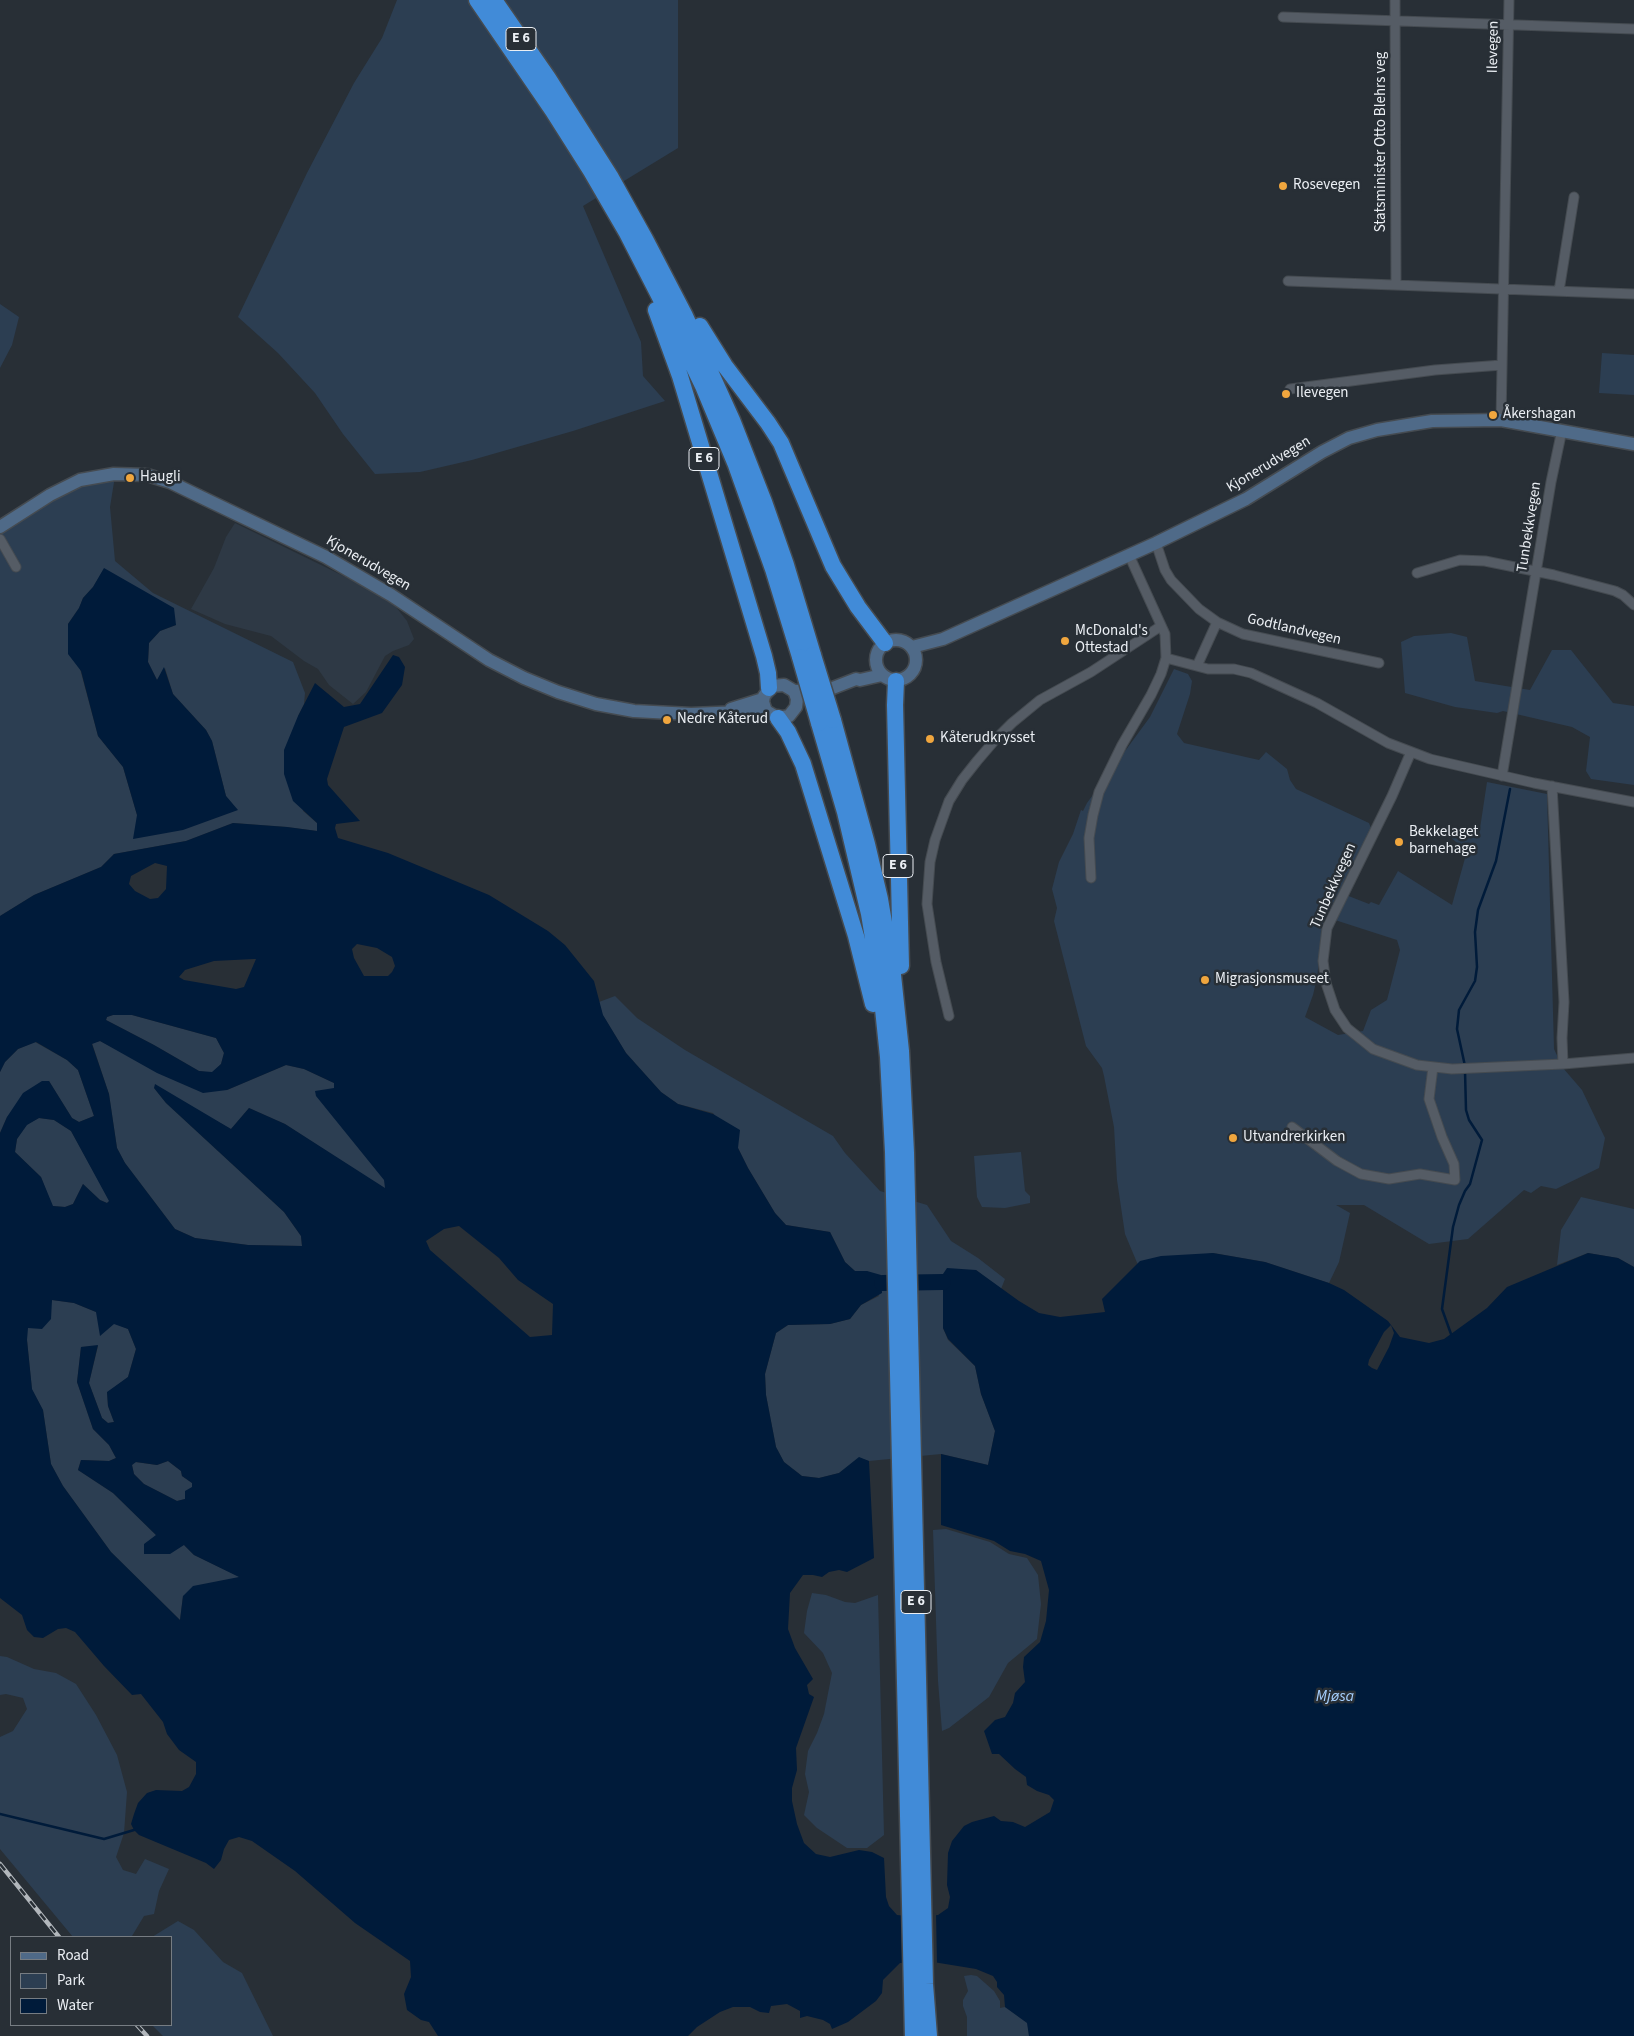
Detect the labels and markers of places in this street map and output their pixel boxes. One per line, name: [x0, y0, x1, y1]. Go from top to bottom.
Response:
place label: Rosevegen: [1293, 177, 1361, 195]
marker: Rosevegen: [1277, 180, 1289, 192]
place label: Ilevegen: [1296, 385, 1349, 403]
marker: Ilevegen: [1280, 388, 1292, 400]
place label: Åkershagan: [1503, 406, 1576, 424]
marker: Åkershagan: [1487, 409, 1499, 421]
place label: Haugli: [140, 469, 181, 487]
marker: Haugli: [124, 472, 136, 484]
place label: McDonald's Ottestad: [1075, 623, 1148, 658]
marker: McDonald's Ottestad: [1059, 635, 1071, 647]
place label: Nedre Kåterud: [677, 711, 768, 729]
marker: Nedre Kåterud: [661, 714, 673, 726]
place label: Kåterudkrysset: [940, 730, 1035, 748]
marker: Kåterudkrysset: [924, 733, 936, 745]
place label: Bekkelaget barnehage: [1409, 824, 1478, 859]
marker: Bekkelaget barnehage: [1393, 836, 1405, 848]
place label: Migrasjonsmuseet: [1215, 971, 1329, 989]
marker: Migrasjonsmuseet: [1199, 974, 1211, 986]
place label: Utvandrerkirken: [1243, 1129, 1345, 1147]
marker: Utvandrerkirken: [1227, 1132, 1239, 1144]

